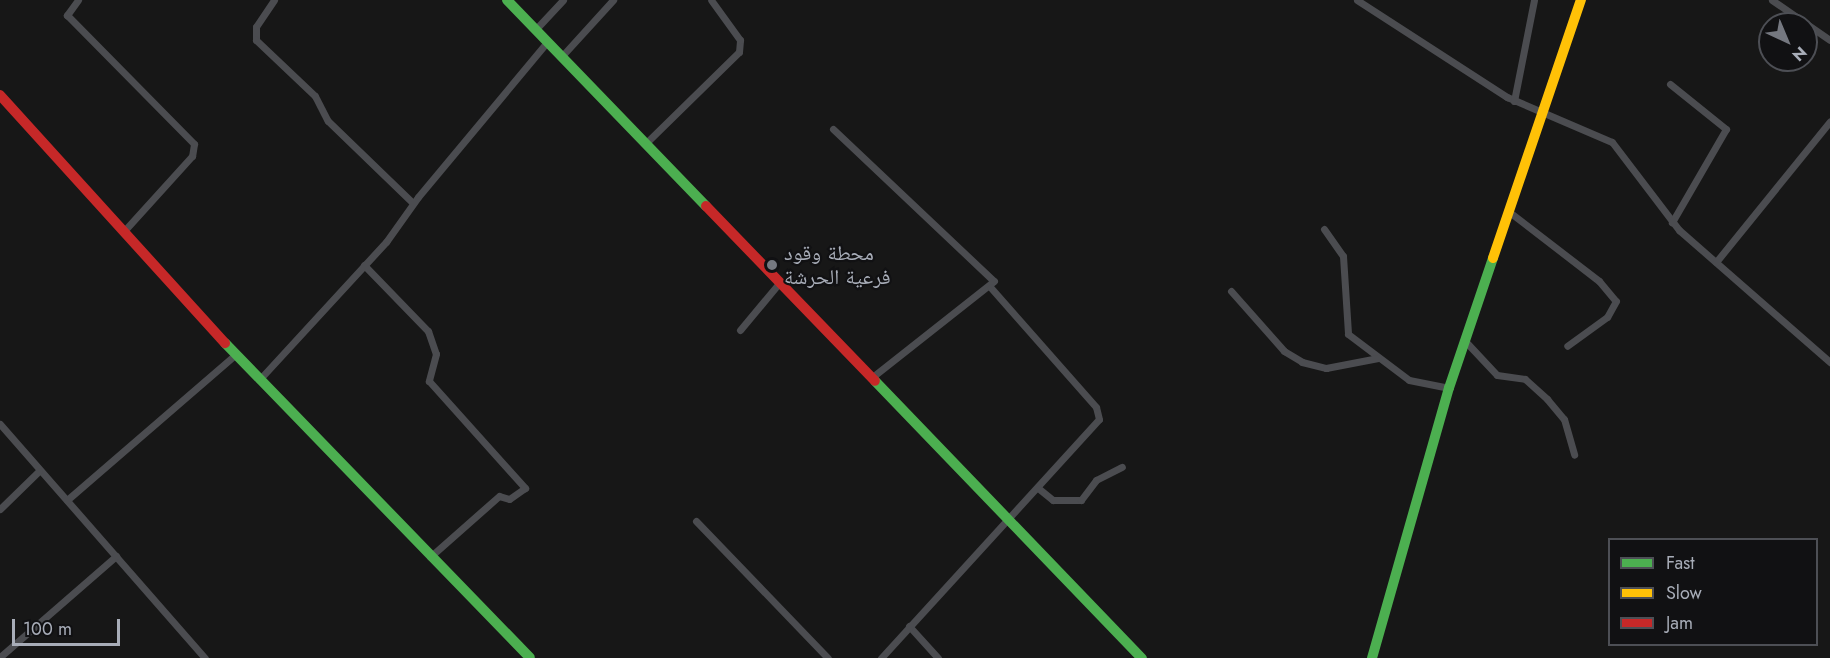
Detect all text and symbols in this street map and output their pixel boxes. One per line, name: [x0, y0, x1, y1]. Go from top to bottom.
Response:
north arrow: [1758, 12, 1818, 72]
text: N: [1787, 41, 1812, 67]
place label: محطة وقود فرعية الحرشة: [784, 240, 890, 290]
marker: محطة وقود فرعية الحرشة: [765, 258, 779, 272]
legend: [1608, 538, 1818, 646]
text: Fast: [1666, 550, 1695, 576]
text: Slow: [1666, 580, 1702, 606]
scale bar: [15, 607, 123, 645]
text: Jam: [1666, 610, 1693, 636]
text: 100 m: [23, 616, 72, 642]

